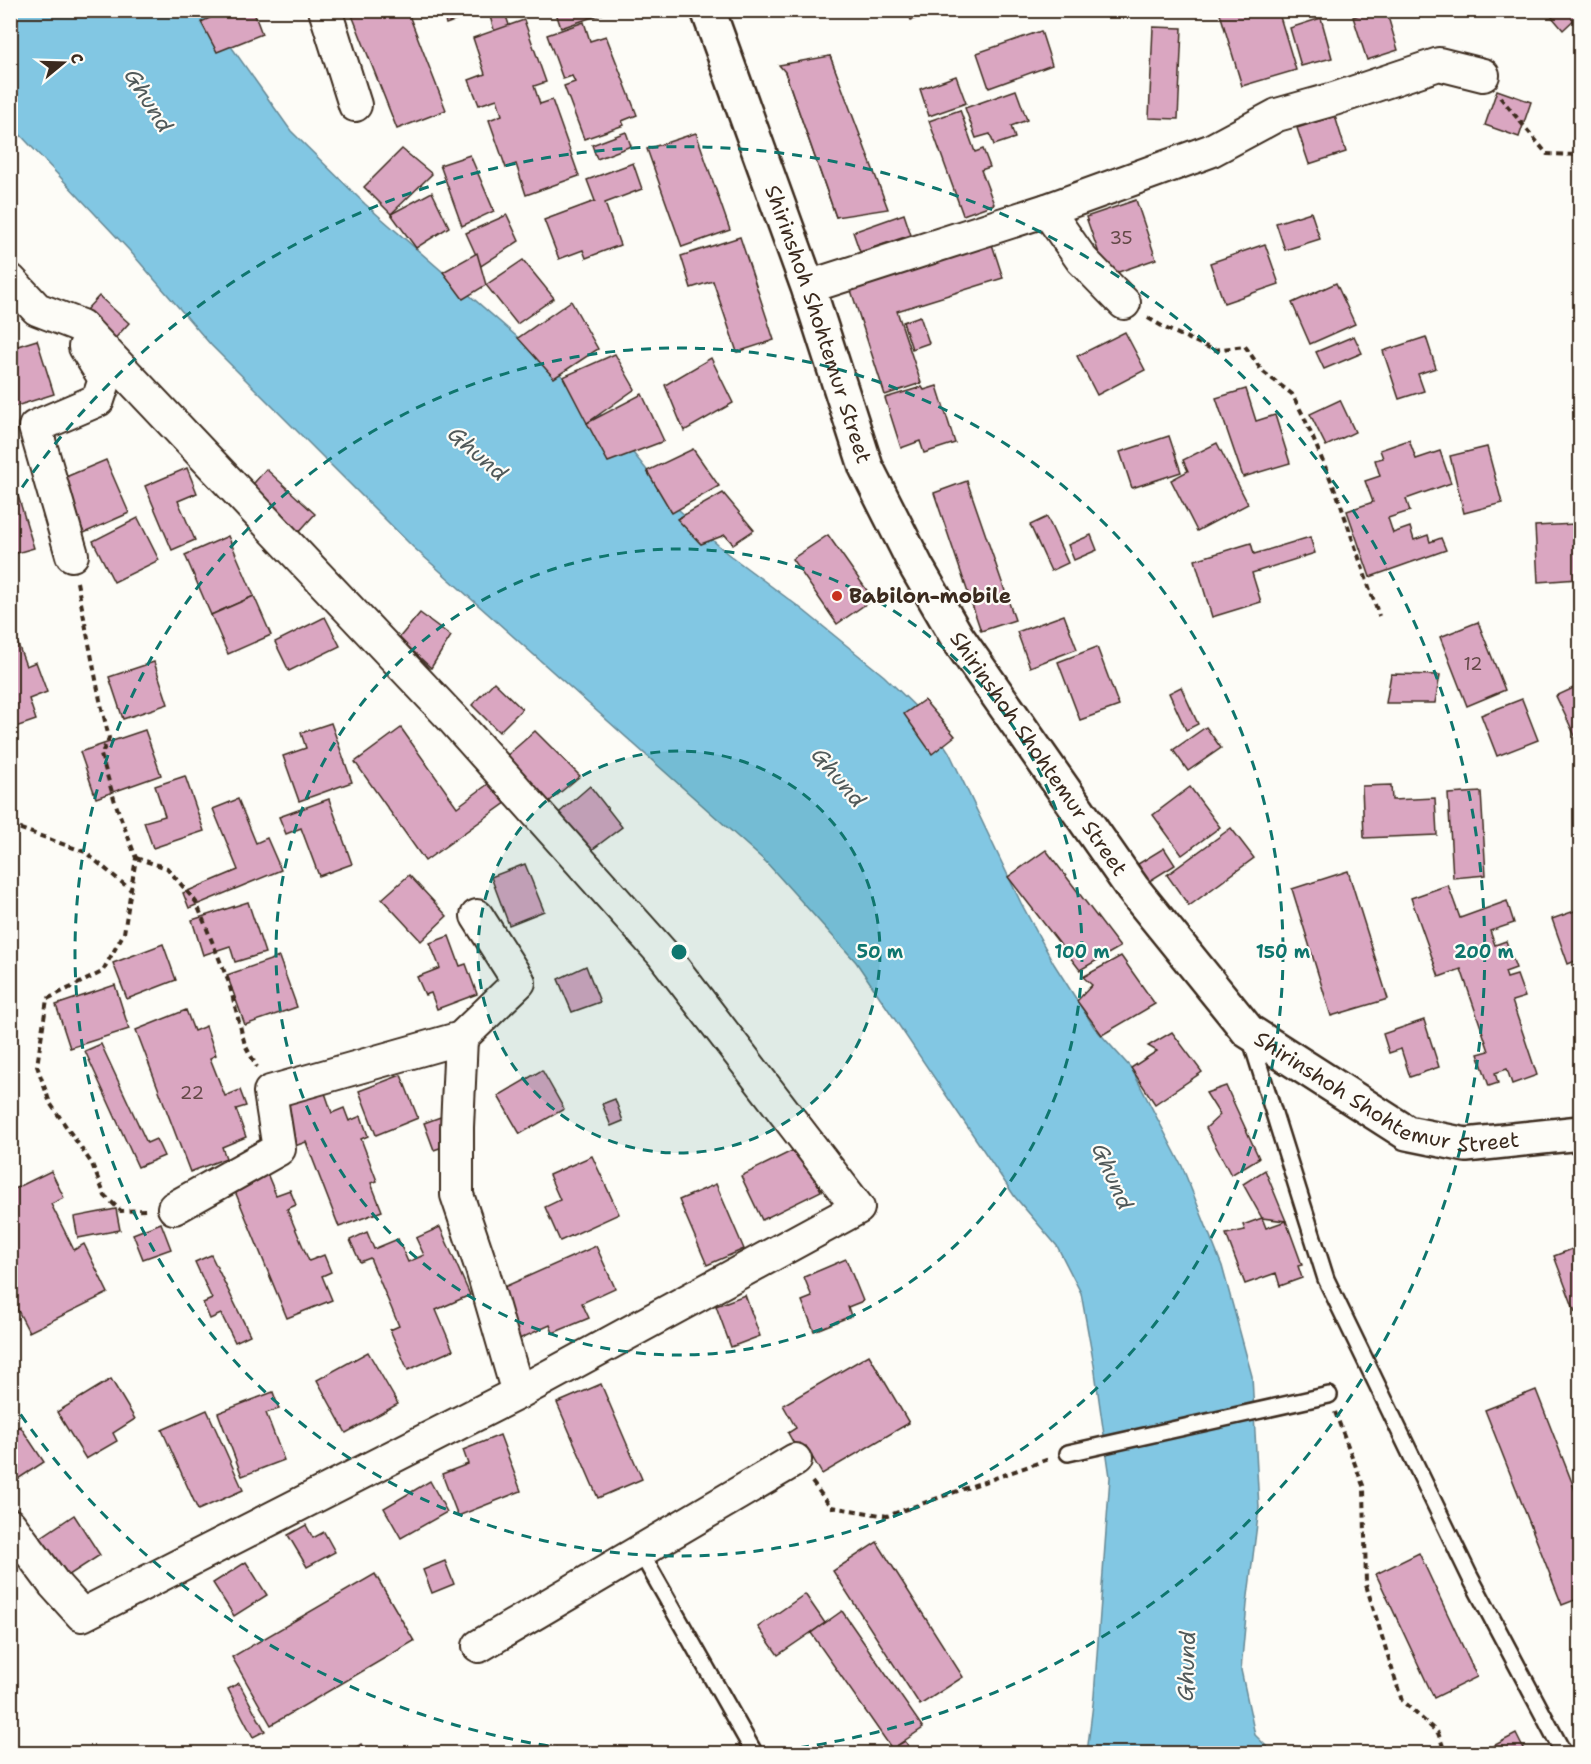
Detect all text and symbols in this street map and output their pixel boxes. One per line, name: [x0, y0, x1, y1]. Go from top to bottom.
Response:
north arrow: [33, 33, 93, 93]
text: С: [65, 50, 88, 67]
water label: Ghund: [118, 63, 179, 138]
street label: Shirinshoh Shohtemur Street: [758, 181, 878, 467]
house number: 35: [1109, 226, 1133, 250]
water label: Ghund: [442, 419, 514, 487]
place label: Babilon-mobile: [849, 582, 1011, 610]
marker: Babilon-mobile: [830, 589, 844, 603]
street label: Shirinshoh Shohtemur Street: [943, 626, 1134, 882]
house number: 12: [1463, 652, 1483, 676]
water label: Ghund: [805, 741, 872, 814]
text: 50 m: [857, 940, 904, 964]
text: 100 m: [1054, 940, 1110, 964]
text: 150 m: [1256, 940, 1311, 964]
text: 200 m: [1454, 940, 1515, 964]
centre of rings: [669, 942, 689, 962]
street label: Shirinshoh Shohtemur Street: [1249, 1025, 1521, 1159]
house number: 22: [180, 1081, 204, 1105]
water label: Ghund: [1085, 1138, 1140, 1214]
water label: Ghund: [1171, 1630, 1202, 1702]

